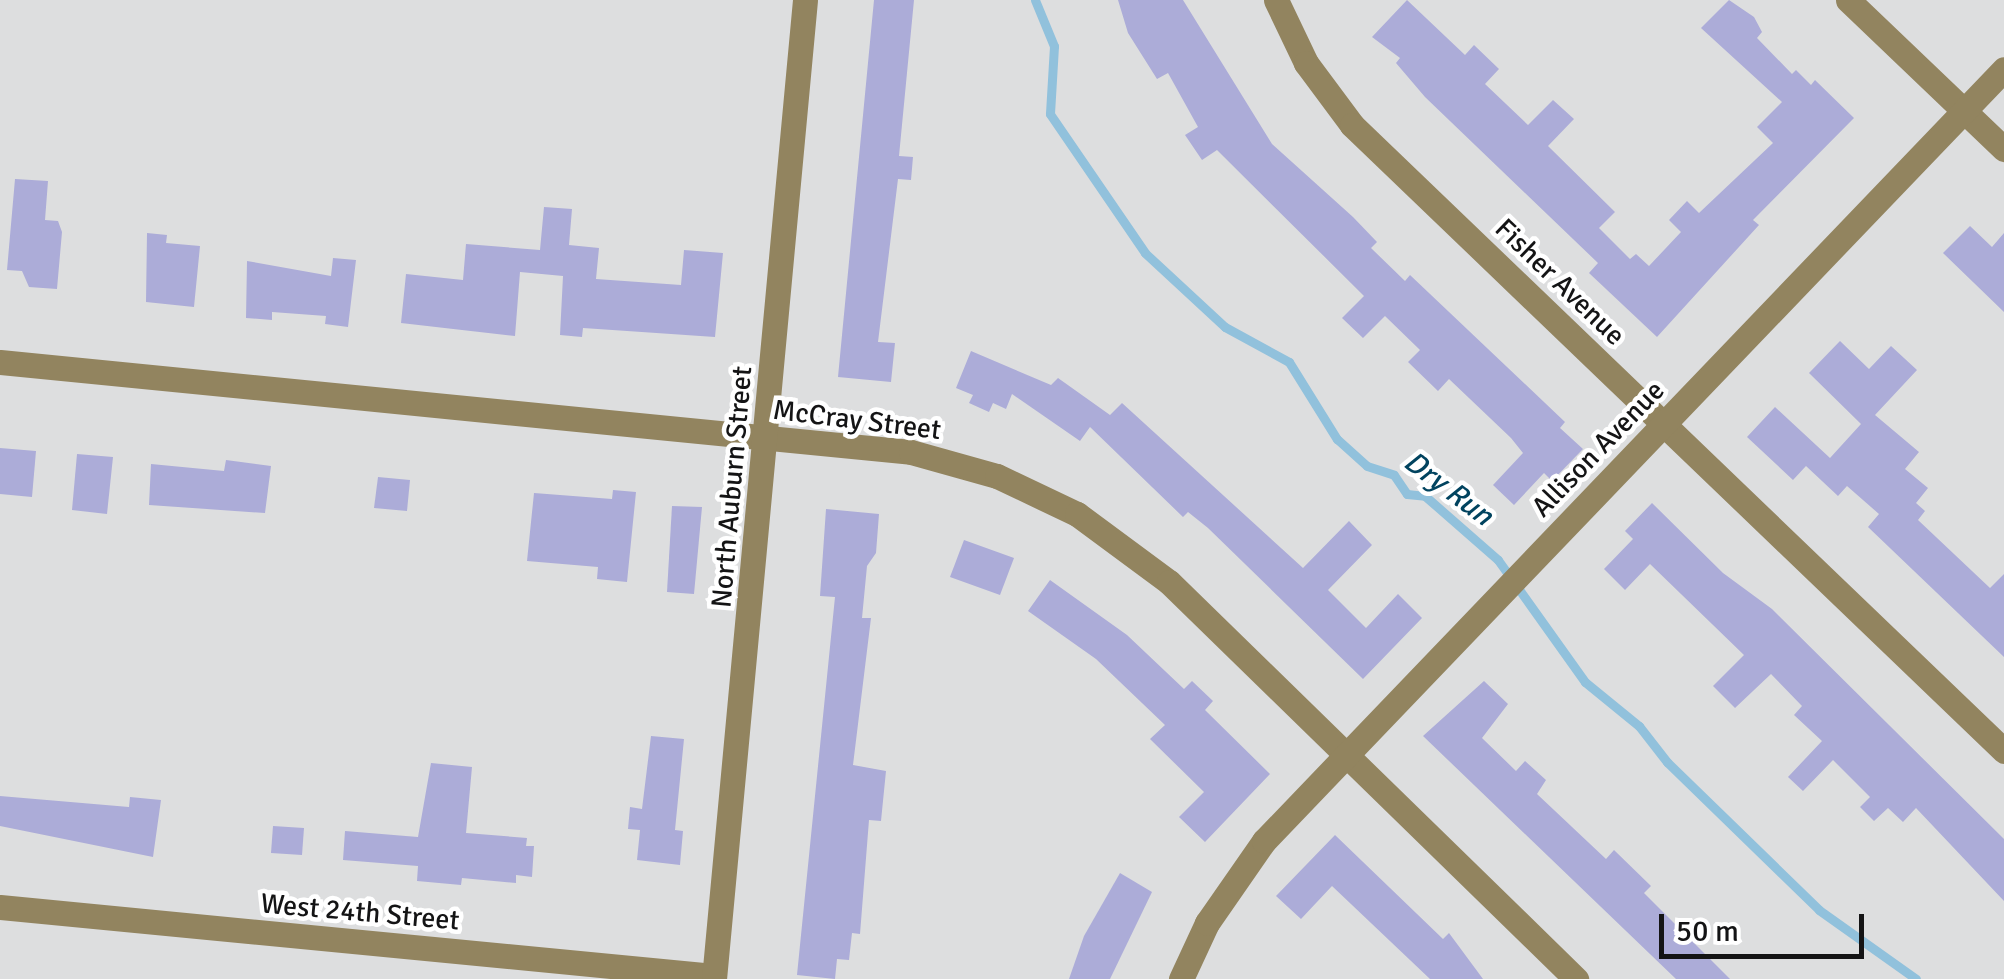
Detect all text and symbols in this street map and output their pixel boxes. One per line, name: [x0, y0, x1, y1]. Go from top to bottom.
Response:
street label: Fisher Avenue: [1488, 212, 1632, 352]
street label: North Auburn Street: [705, 365, 759, 609]
street label: Allison Avenue: [1525, 374, 1671, 524]
street label: McCray Street: [771, 393, 943, 447]
water label: Dry Run: [1396, 444, 1500, 534]
street label: West 24th Street: [259, 887, 461, 937]
scale bar: [1664, 894, 1869, 956]
text: 50 m: [1676, 913, 1739, 950]

